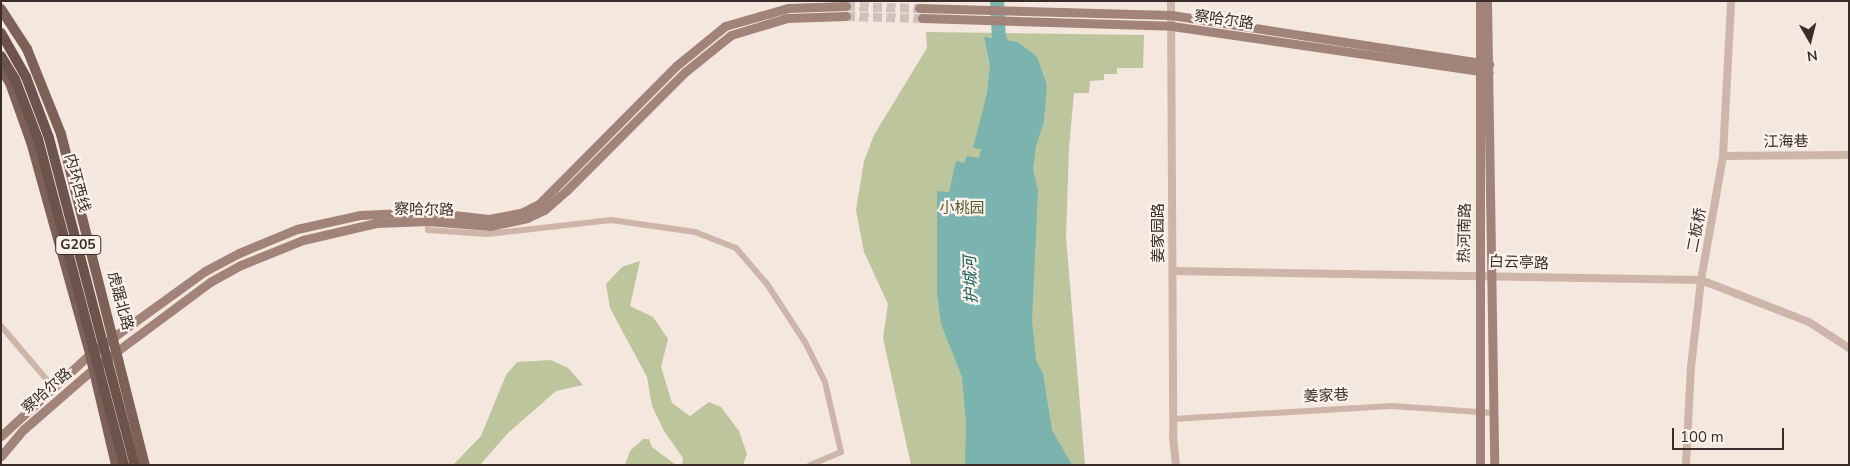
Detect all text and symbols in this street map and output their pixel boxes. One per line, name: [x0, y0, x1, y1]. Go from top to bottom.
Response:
street label: 察哈尔路: [1193, 7, 1255, 33]
north arrow: [1785, 15, 1835, 65]
text: N: [1806, 45, 1819, 65]
street label: 江海巷: [1763, 133, 1809, 151]
street label: 内环西线: [61, 152, 93, 214]
street label: 察哈尔路: [394, 200, 454, 220]
park label: 小桃园: [940, 200, 984, 218]
street label: 姜家园路: [1150, 203, 1168, 263]
street label: 热河南路: [1455, 203, 1475, 263]
street label: 二板桥: [1684, 206, 1710, 254]
road number: G205: [54, 234, 102, 256]
street label: 白云亭路: [1489, 253, 1549, 273]
water label: 护城河: [961, 256, 981, 304]
street label: 虎踞北路: [104, 270, 136, 332]
street label: 察哈尔路: [18, 365, 76, 417]
street label: 姜家巷: [1303, 386, 1349, 406]
scale bar: [1675, 418, 1788, 450]
text: 100 m: [1680, 427, 1724, 447]

